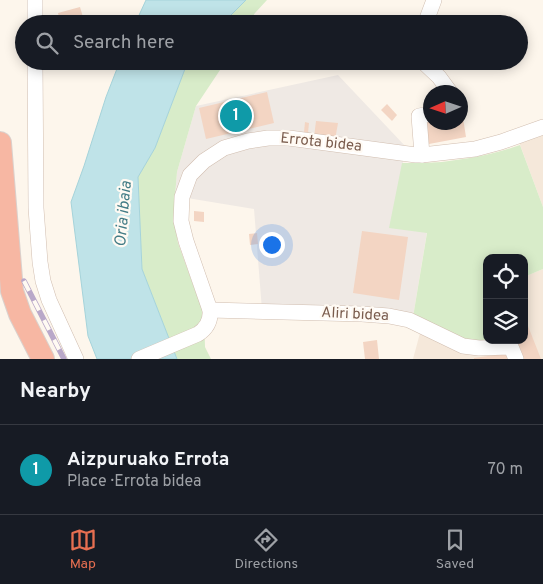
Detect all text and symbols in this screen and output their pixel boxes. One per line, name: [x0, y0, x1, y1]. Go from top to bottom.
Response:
search box: [15, 15, 528, 70]
icon: search: [33, 29, 61, 57]
text: Search here: [73, 31, 175, 55]
north arrow: [423, 85, 468, 130]
pin: 1: [220, 97, 252, 135]
street label: Errota bidea: [279, 129, 363, 157]
water label: Oria ibaia: [111, 179, 137, 248]
your location: [259, 232, 285, 258]
map controls: [483, 254, 528, 344]
button: locate: [483, 254, 528, 299]
button: layers: [483, 299, 528, 344]
street label: Aliri bidea: [321, 304, 389, 326]
text: Nearby: [20, 378, 91, 405]
text: Aizpuruako Errota: [67, 448, 229, 472]
text: 1: [33, 460, 39, 480]
text: 70 m: [488, 460, 523, 480]
text: Place · Errota bidea: [67, 472, 201, 492]
tab: Map: [69, 526, 97, 573]
tab: Directions: [234, 526, 298, 573]
tab: Saved: [436, 526, 474, 573]

